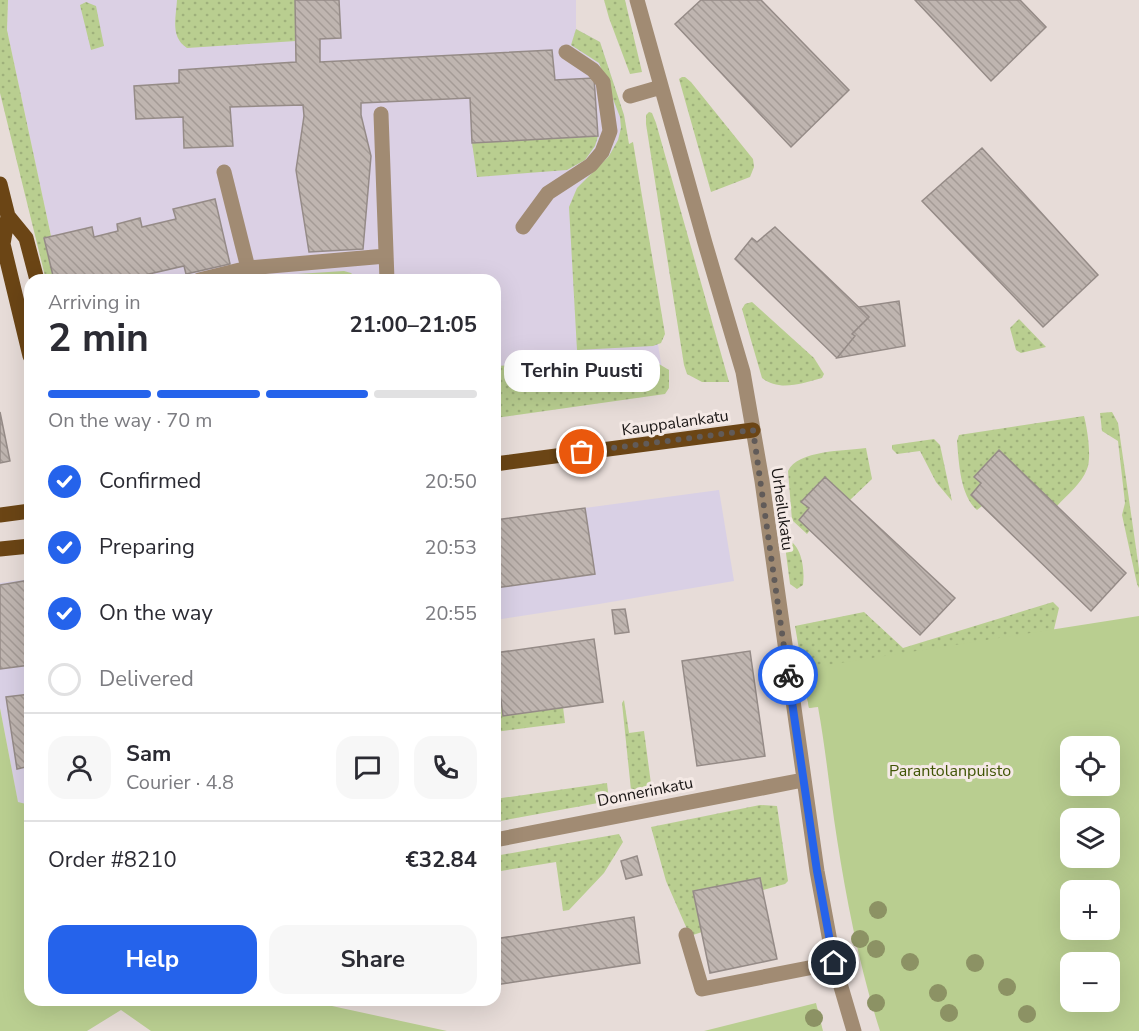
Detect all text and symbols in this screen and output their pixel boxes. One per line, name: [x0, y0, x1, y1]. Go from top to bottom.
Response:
text: Arriving in: [48, 289, 141, 316]
text: 21:00–21:05: [349, 310, 477, 340]
text: 2 min: [48, 312, 149, 365]
callout: Terhin Puusti: [504, 350, 660, 392]
text: Terhin Puusti: [521, 357, 643, 384]
street label: Kauppalankatu: [620, 405, 730, 441]
text: On the way · 70 m: [48, 407, 212, 434]
pin: [556, 426, 607, 477]
icon: bag: [565, 435, 598, 468]
icon: check: [48, 465, 81, 498]
text: Confirmed: [99, 466, 201, 496]
street label: Urheilukatu: [765, 466, 799, 552]
text: 20:50: [424, 468, 477, 495]
icon: check: [48, 531, 81, 564]
text: Preparing: [99, 532, 195, 562]
text: 20:53: [424, 534, 477, 561]
icon: check: [48, 597, 81, 630]
text: On the way: [99, 598, 213, 628]
text: 20:55: [424, 600, 477, 627]
courier: [758, 645, 818, 705]
icon: bike: [772, 659, 805, 692]
text: Delivered: [99, 664, 194, 694]
button: person: [48, 736, 111, 799]
button: chat: [336, 736, 399, 799]
button: phone: [414, 736, 477, 799]
map controls: [1060, 736, 1120, 1012]
button: locate: [1060, 736, 1120, 796]
text: Sam: [126, 739, 171, 769]
park label: Parantolanpuisto: [889, 760, 1011, 782]
text: Courier · 4.8: [126, 769, 234, 796]
street label: Donnerinkatu: [595, 772, 695, 812]
button: layers: [1060, 808, 1120, 868]
text: Order #8210: [48, 845, 177, 875]
text: €32.84: [406, 845, 477, 875]
button: +: [1060, 880, 1120, 940]
button: Help: [48, 925, 257, 994]
button: Share: [269, 925, 477, 994]
pin: [808, 937, 859, 988]
icon: home: [817, 946, 850, 979]
button: −: [1060, 952, 1120, 1012]

